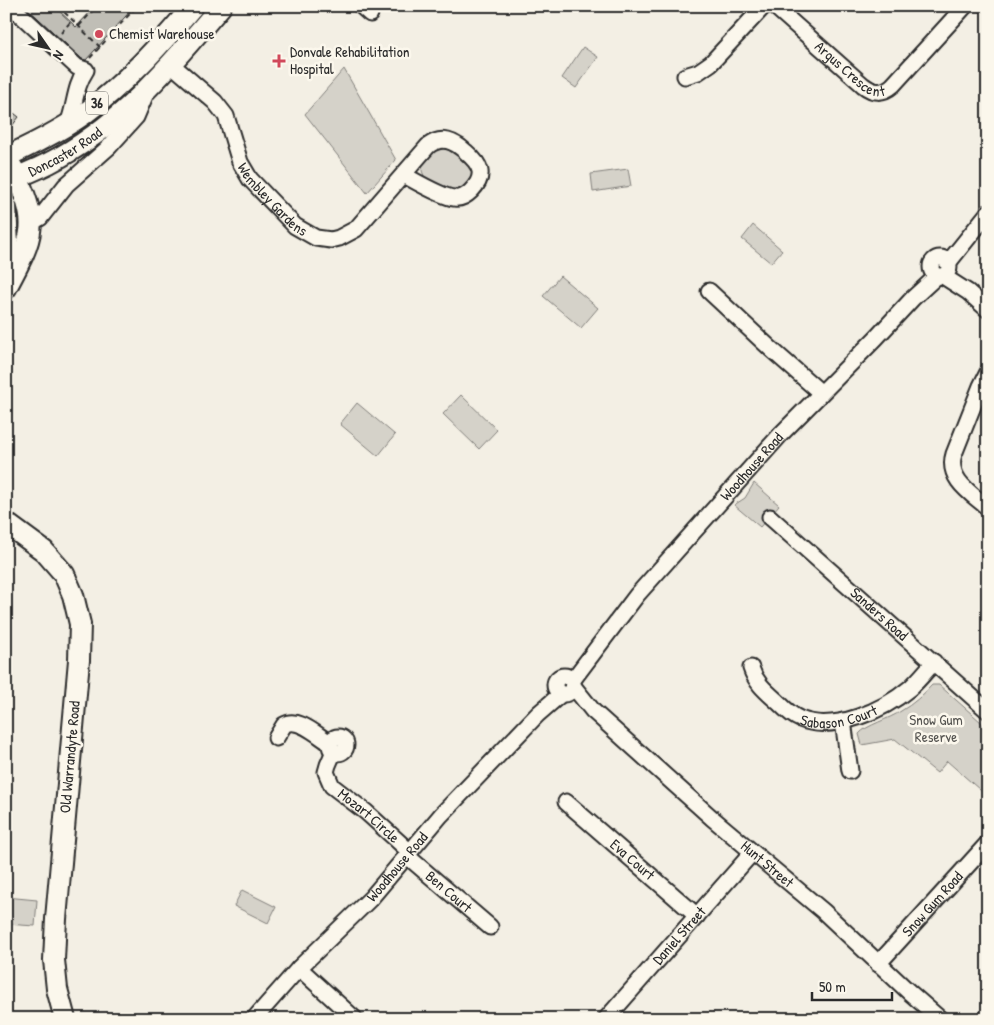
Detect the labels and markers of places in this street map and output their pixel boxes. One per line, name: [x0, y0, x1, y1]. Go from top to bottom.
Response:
place label: Chemist Warehouse: [109, 23, 214, 44]
marker: Chemist Warehouse: [93, 28, 105, 40]
place label: Donvale Rehabilitation Hospital: [290, 41, 410, 79]
marker: Donvale Rehabilitation Hospital: [272, 54, 286, 68]

